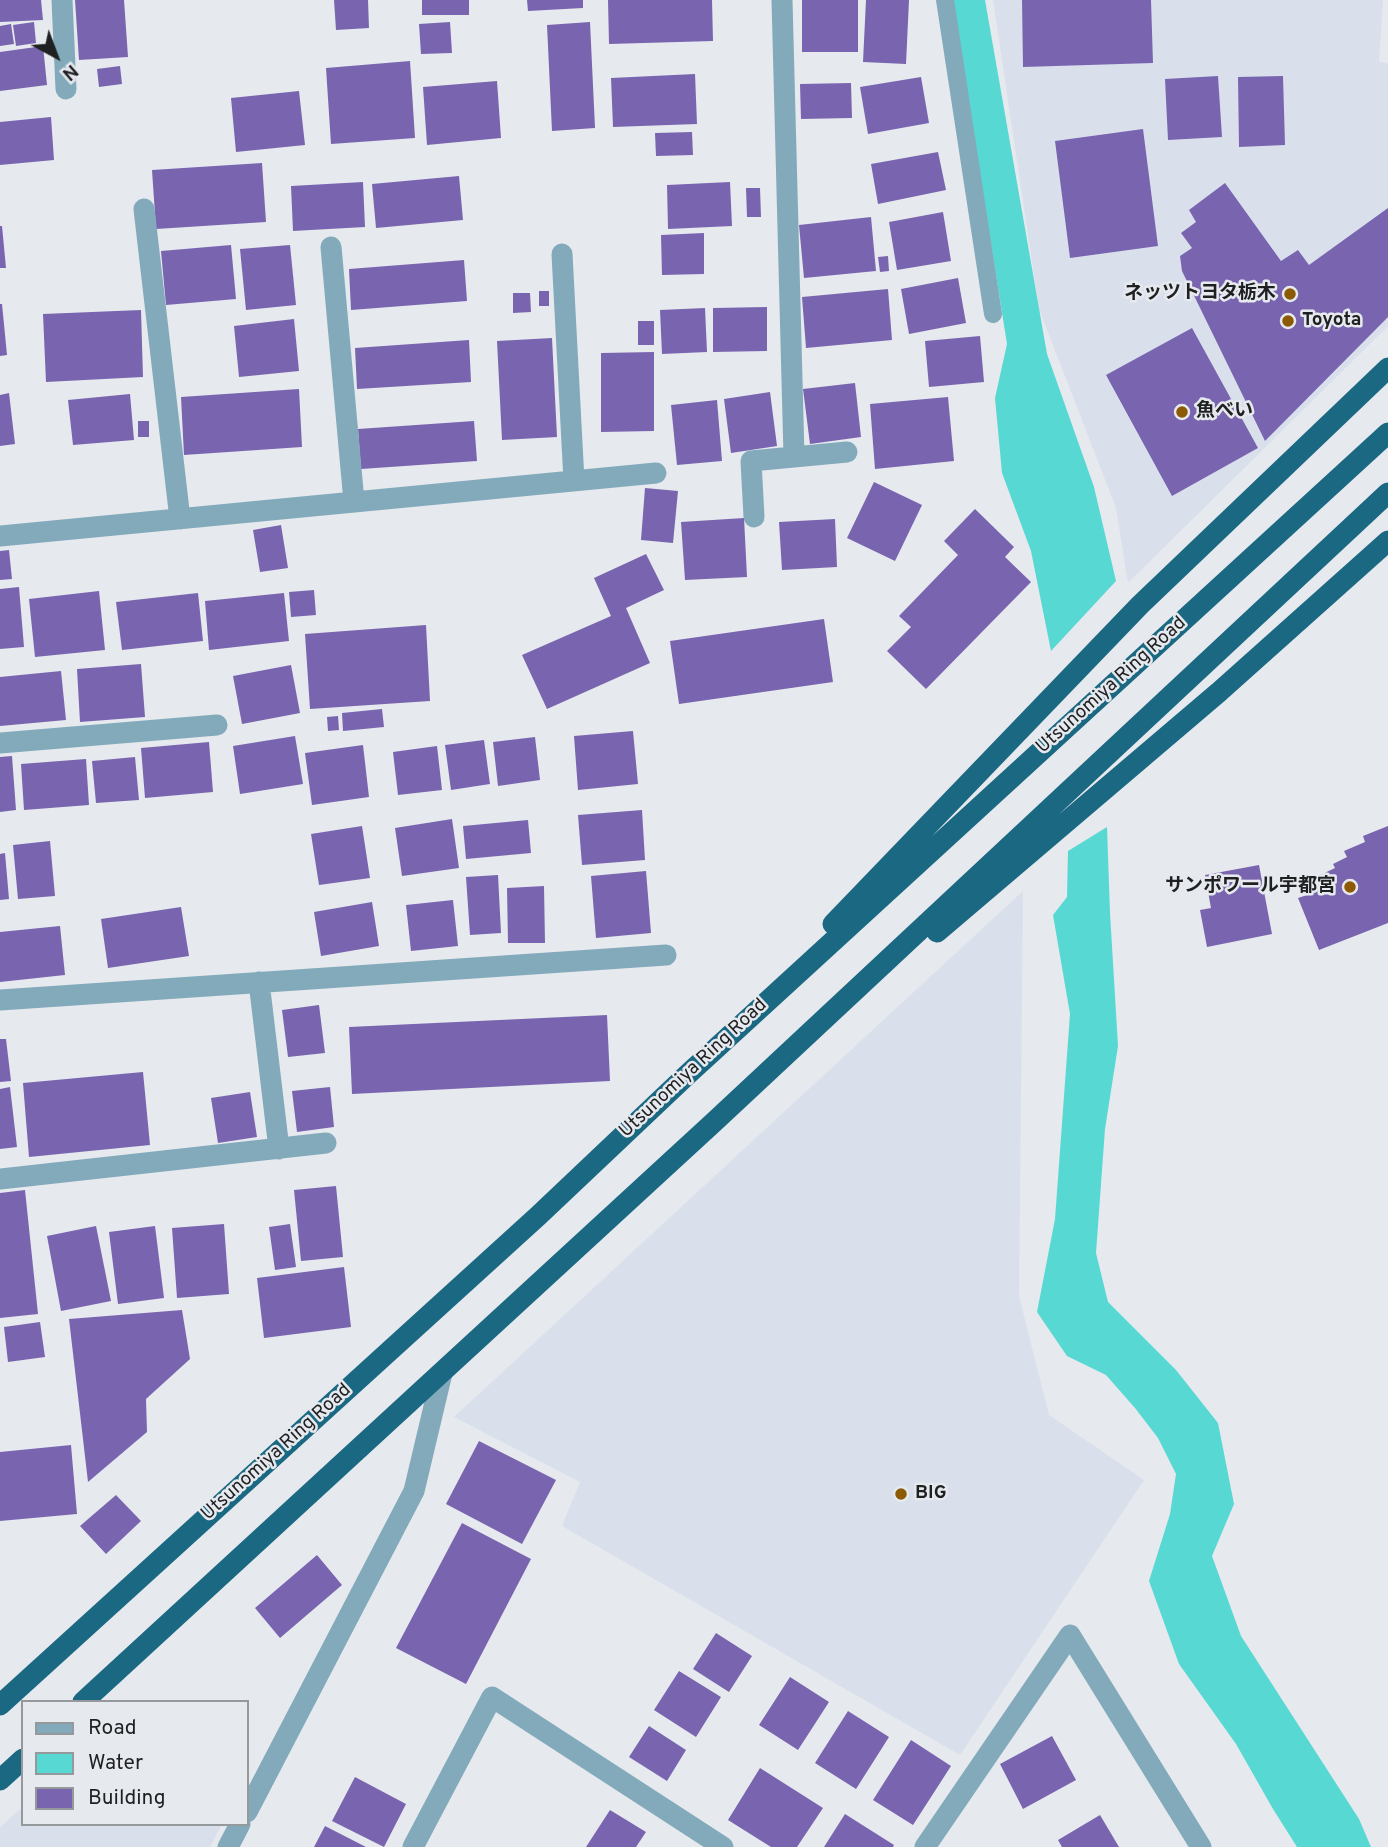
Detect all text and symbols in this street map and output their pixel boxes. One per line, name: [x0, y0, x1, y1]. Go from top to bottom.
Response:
north arrow: [21, 21, 91, 91]
text: N: [57, 58, 83, 85]
place label: ネッツトヨタ栃木: [1124, 283, 1276, 305]
marker: ネッツトヨタ栃木: [1282, 286, 1298, 302]
place label: Toyota: [1302, 310, 1361, 332]
marker: Toyota: [1280, 313, 1296, 329]
place label: 魚べい: [1196, 401, 1253, 423]
marker: 魚べい: [1174, 404, 1190, 420]
street label: Utsunomiya Ring Road: [1032, 613, 1192, 759]
place label: サンポワール宇都宮: [1165, 876, 1336, 898]
marker: サンポワール宇都宮: [1342, 879, 1358, 895]
street label: Utsunomiya Ring Road: [615, 995, 773, 1143]
street label: Utsunomiya Ring Road: [197, 1380, 357, 1526]
place label: BIG: [915, 1483, 947, 1505]
marker: BIG: [893, 1486, 909, 1502]
legend: [21, 1700, 248, 1826]
text: Road: [88, 1715, 137, 1742]
text: Water: [88, 1750, 143, 1777]
text: Building: [88, 1785, 166, 1812]

